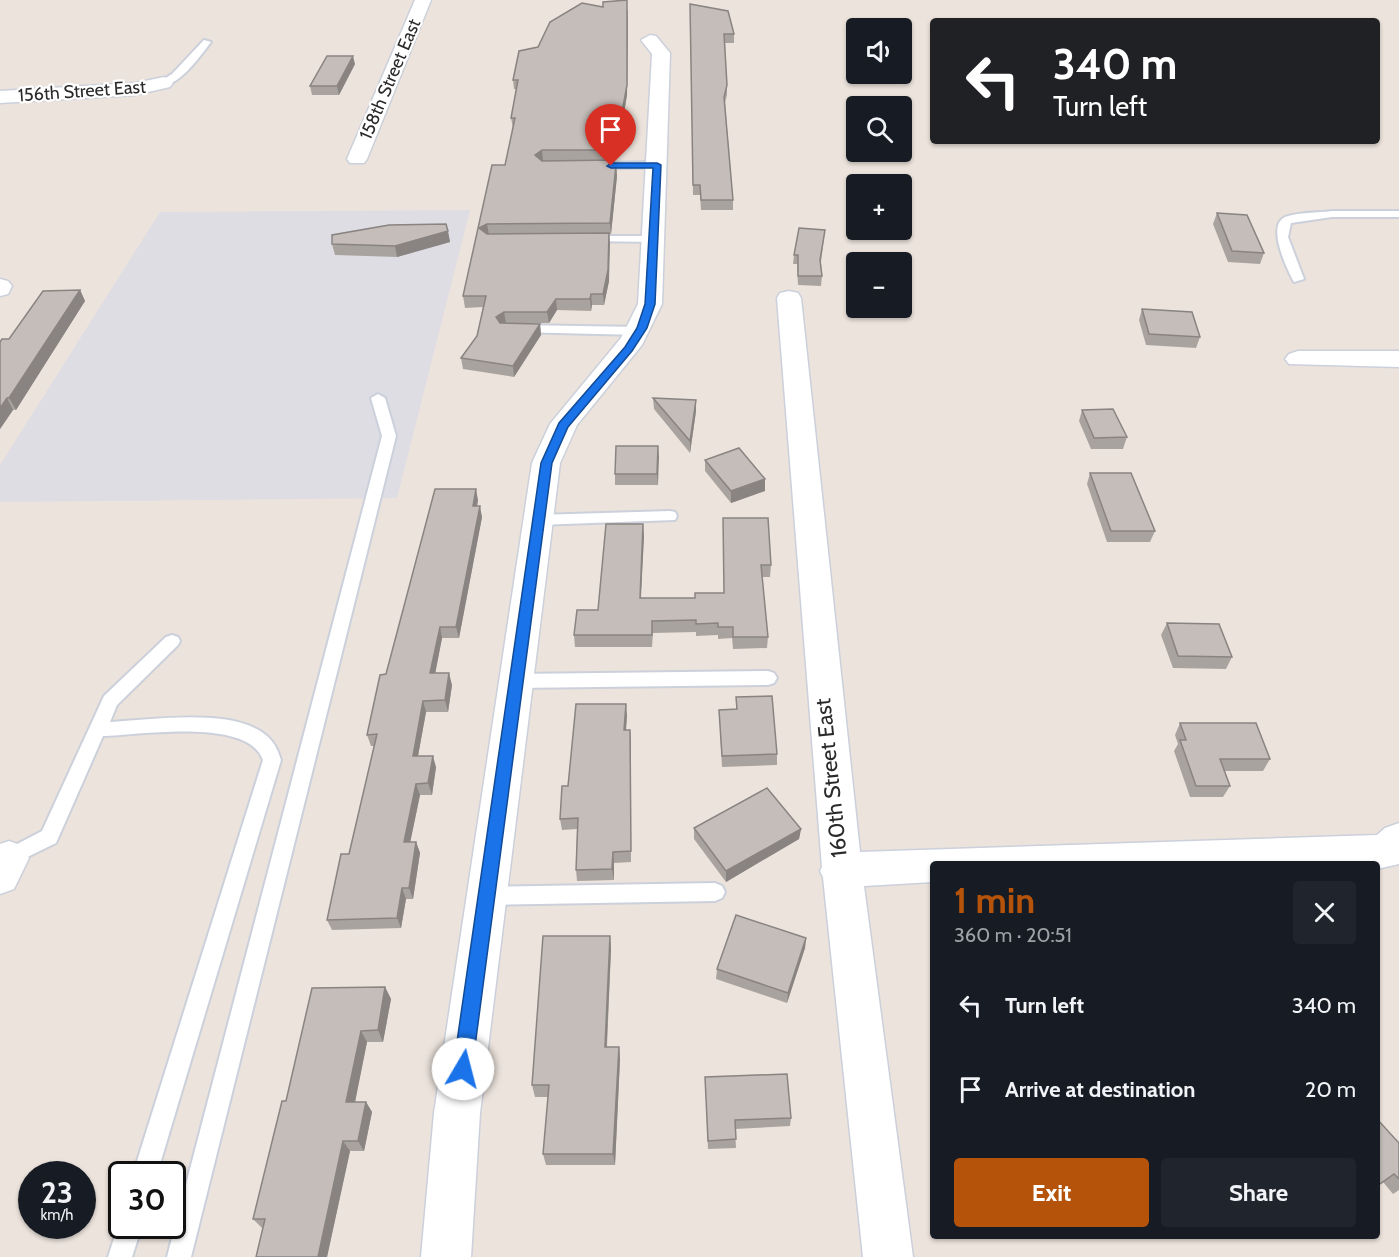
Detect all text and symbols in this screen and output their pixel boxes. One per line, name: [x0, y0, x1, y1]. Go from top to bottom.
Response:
street label: 158th Street East: [355, 15, 425, 143]
map controls: [846, 18, 912, 318]
button: sound: [846, 18, 912, 84]
text: 340 m: [1053, 38, 1177, 90]
icon: left: [954, 42, 1032, 120]
street label: 156th Street East: [17, 76, 147, 106]
text: Turn left: [1053, 90, 1147, 123]
button: search: [846, 96, 912, 162]
pin: [585, 104, 636, 166]
icon: arrive: [594, 113, 627, 146]
button: +: [846, 174, 912, 240]
button: −: [846, 252, 912, 318]
street label: 160th Street East: [809, 696, 853, 859]
text: 1 min: [954, 878, 1035, 922]
button: close: [1293, 881, 1356, 944]
text: 360 m · 20:51: [954, 923, 1072, 947]
icon: left: [954, 989, 987, 1022]
text: Turn left: [1005, 992, 1084, 1019]
text: 340 m: [1292, 992, 1356, 1019]
position arrow: [431, 1037, 495, 1101]
icon: arrive: [954, 1073, 987, 1106]
text: Arrive at destination: [1005, 1076, 1195, 1103]
text: 20 m: [1305, 1076, 1356, 1103]
button: Exit: [954, 1158, 1149, 1227]
button: Share: [1161, 1158, 1356, 1227]
speed limit sign: 30: [108, 1161, 186, 1239]
text: 23: [41, 1174, 73, 1211]
text: km/h: [41, 1206, 73, 1224]

